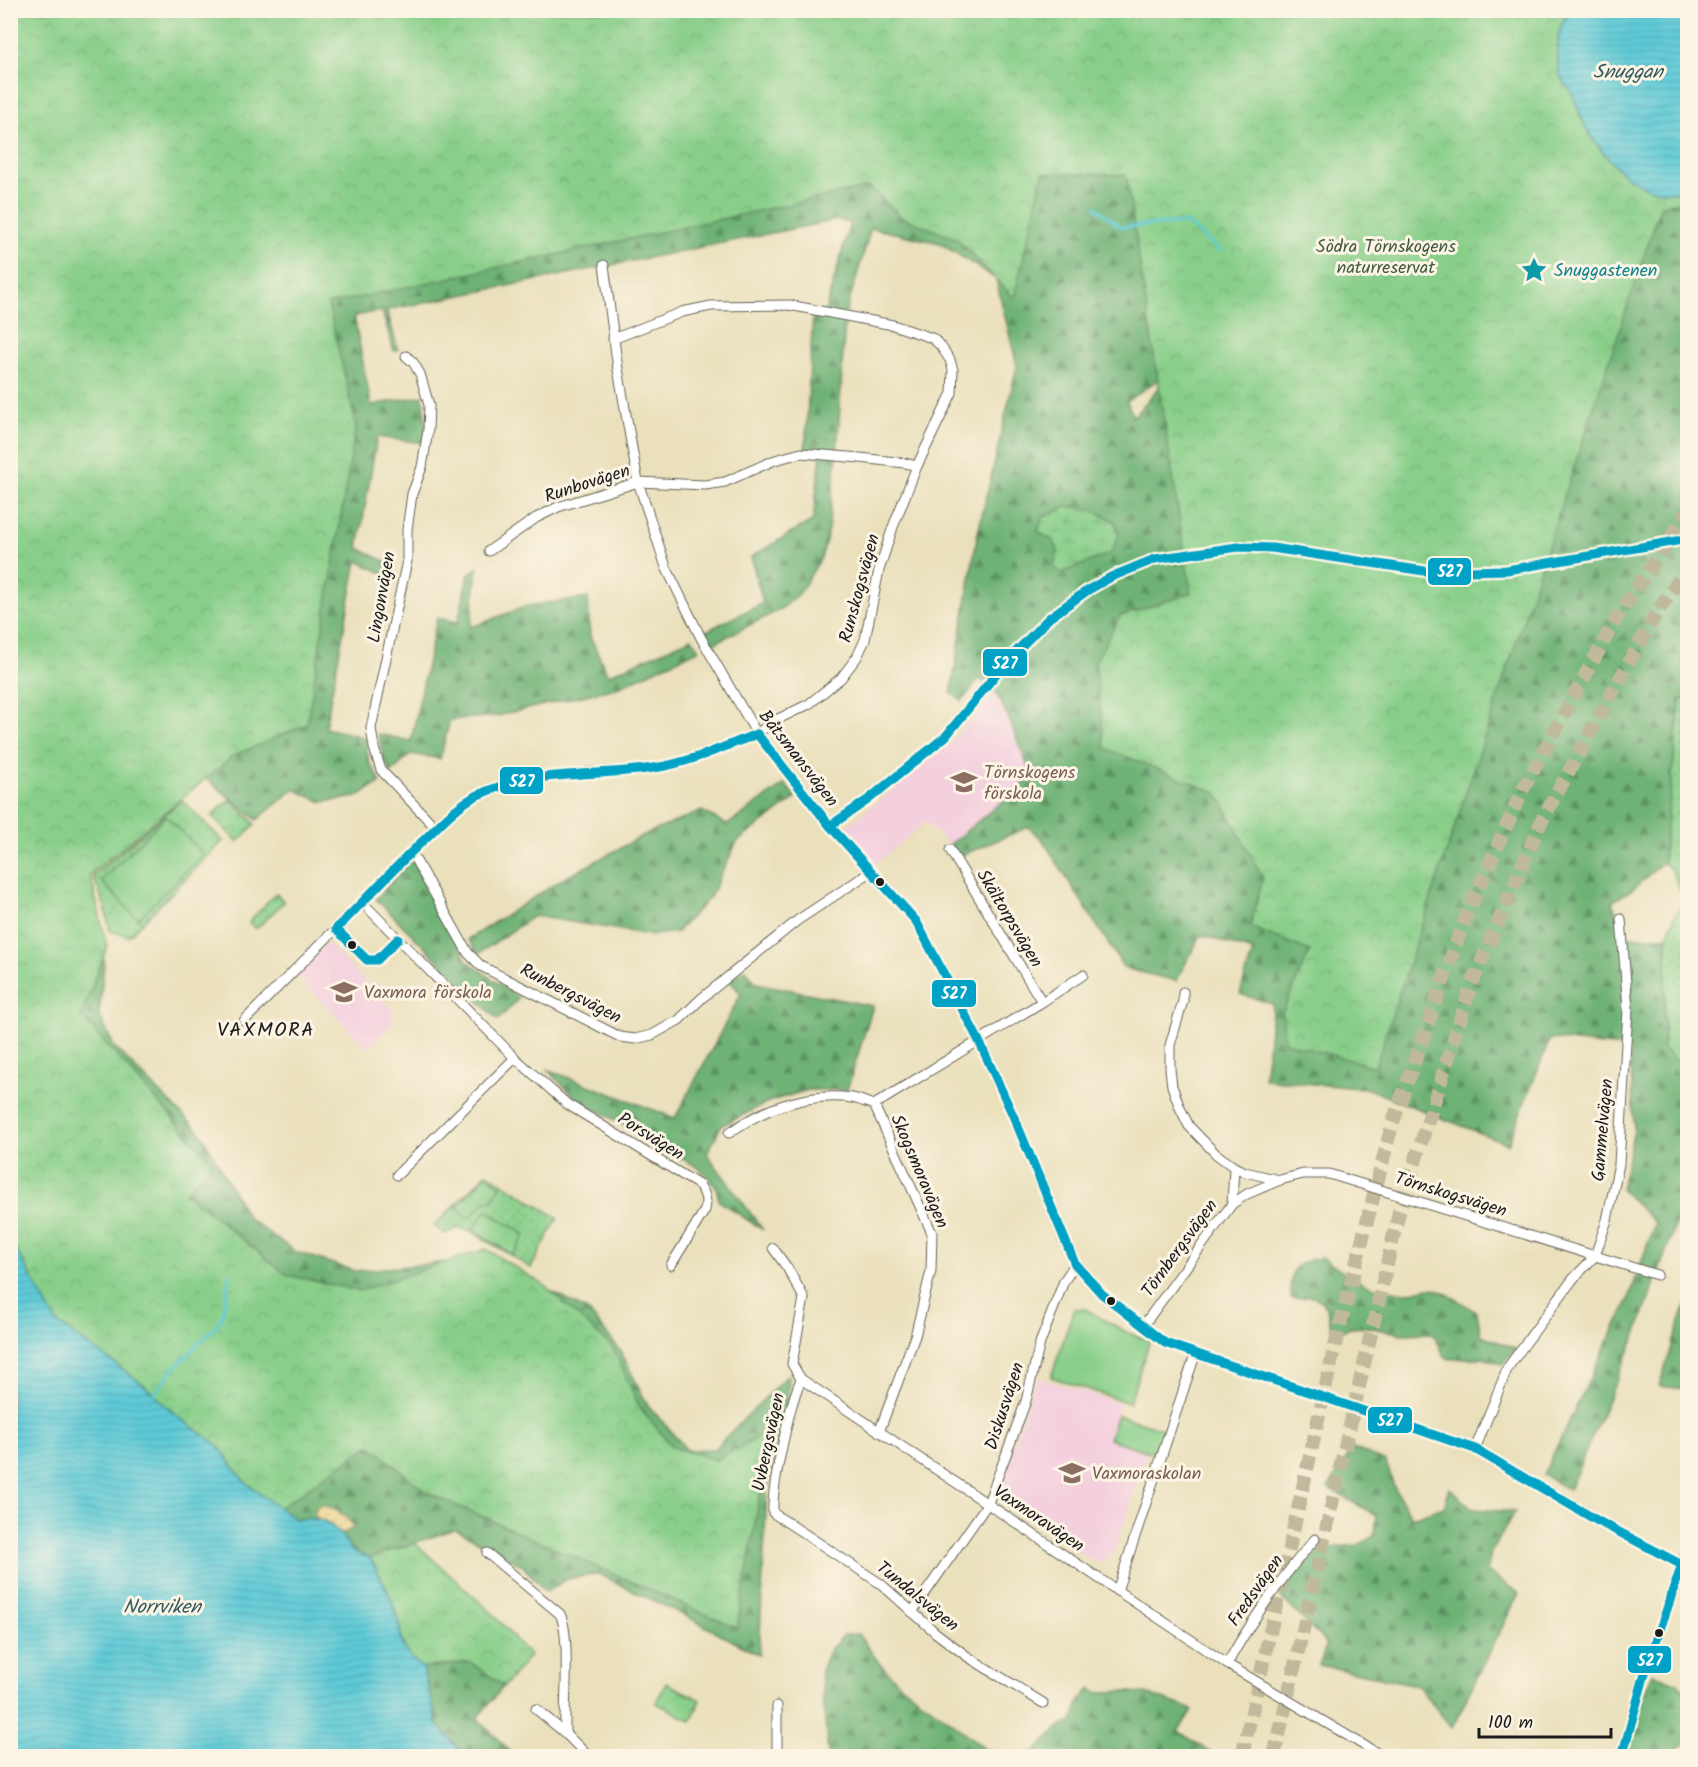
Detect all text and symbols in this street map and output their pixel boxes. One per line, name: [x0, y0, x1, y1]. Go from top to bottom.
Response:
water label: Snuggan: [1593, 57, 1664, 89]
park label: Södra Törnskogens naturreservat: [1316, 233, 1456, 283]
place icon: Snuggastenen: [1519, 255, 1549, 285]
place label: Snuggastenen: [1554, 257, 1657, 286]
street label: Runbovägen: [541, 457, 634, 512]
street label: Runskogsvägen: [832, 531, 889, 646]
street label: Lingonvägen: [360, 549, 405, 645]
line badge: 527: [1427, 557, 1472, 586]
text: 527: [1437, 560, 1463, 585]
line badge: 527: [982, 648, 1028, 677]
text: 527: [992, 652, 1018, 677]
street label: Båtsmansvägen: [750, 704, 845, 814]
place label: Törnskogens förskola: [984, 759, 1076, 809]
line badge: 527: [499, 766, 544, 795]
school or university icon: Törnskogens förskola: [949, 767, 979, 797]
text: 527: [509, 770, 535, 795]
street label: Skältorpsvägen: [968, 864, 1050, 974]
unlabelled marker: [874, 876, 886, 888]
unlabelled marker: [346, 939, 358, 951]
street label: Runbergsvägen: [514, 956, 626, 1032]
school or university icon: Vaxmora förskola: [329, 977, 359, 1007]
place label: Vaxmora förskola: [364, 979, 492, 1008]
line badge: 527: [931, 979, 977, 1008]
text: 527: [941, 982, 967, 1007]
district label: VAXMORA: [217, 1015, 315, 1047]
street label: Gammelvägen: [1585, 1078, 1622, 1183]
street label: Porsvägen: [611, 1105, 689, 1169]
street label: Skogsmoravägen: [882, 1110, 956, 1233]
street label: Törnskogsvägen: [1391, 1165, 1510, 1226]
street label: Törnbergsvägen: [1135, 1194, 1226, 1304]
unlabelled marker: [1105, 1295, 1117, 1307]
street label: Diskusvägen: [978, 1359, 1033, 1454]
street label: Uvbergsvägen: [745, 1390, 794, 1494]
line badge: 527: [1367, 1406, 1413, 1434]
text: 527: [1377, 1409, 1403, 1434]
school or university icon: Vaxmoraskolan: [1057, 1458, 1087, 1488]
place label: Vaxmoraskolan: [1092, 1460, 1201, 1489]
street label: Vaxmoravägen: [987, 1478, 1090, 1561]
street label: Fredsvägen: [1221, 1549, 1292, 1633]
street label: Tundalsvägen: [869, 1555, 965, 1640]
water label: Norrviken: [123, 1592, 202, 1624]
unlabelled marker: [1653, 1627, 1665, 1639]
line badge: 527: [1627, 1645, 1672, 1674]
text: 527: [1637, 1649, 1663, 1674]
scale bar: [1479, 1701, 1611, 1739]
text: 100 m: [1488, 1709, 1533, 1738]

